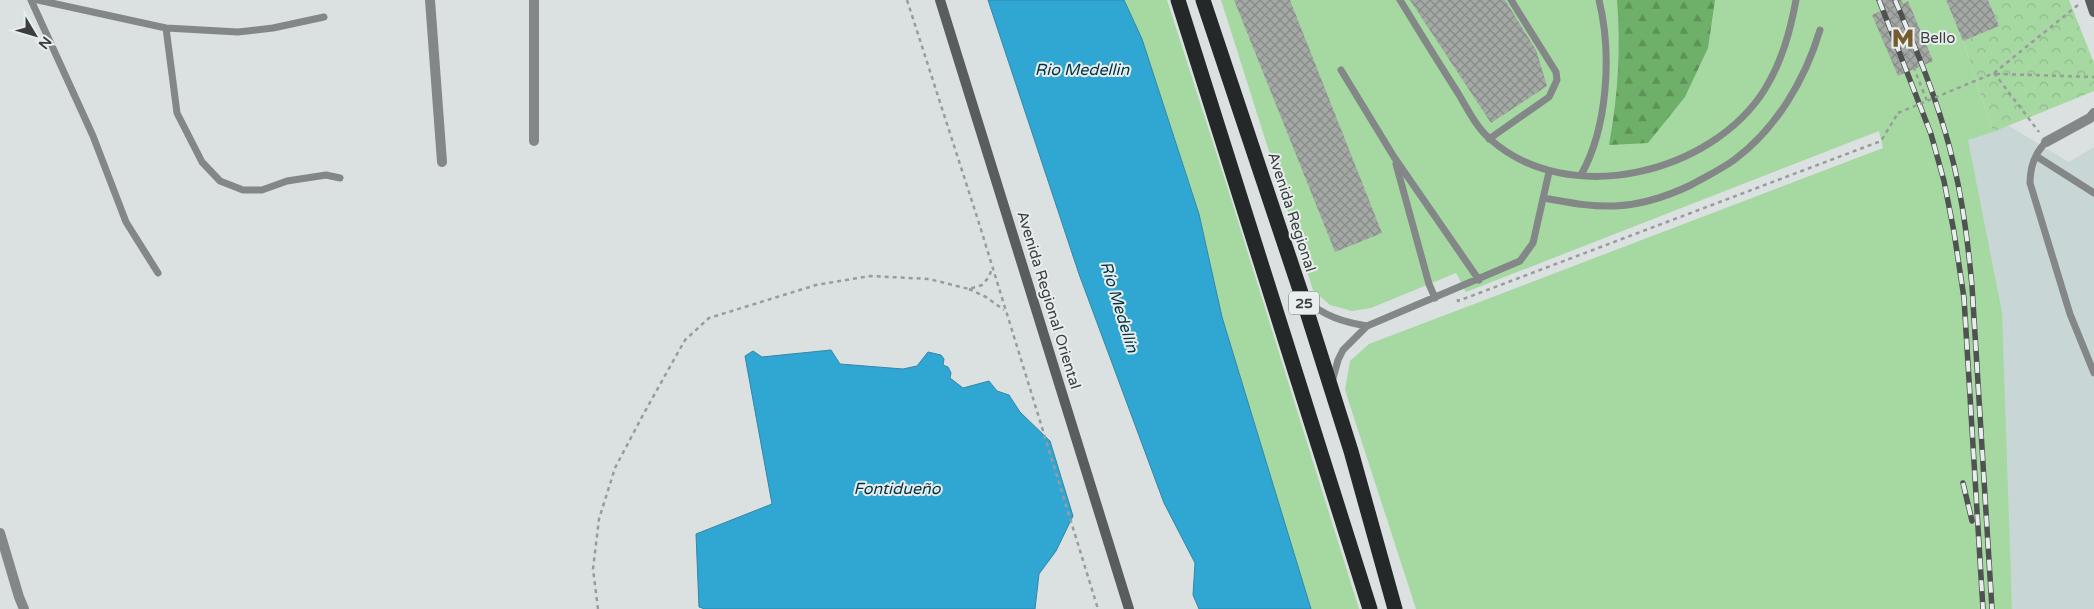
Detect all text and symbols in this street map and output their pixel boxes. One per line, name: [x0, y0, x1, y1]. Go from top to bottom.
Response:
north arrow: [10, 10, 60, 60]
metro station icon: Bello: [1890, 25, 1916, 51]
place label: Bello: [1920, 29, 1955, 47]
text: N: [35, 33, 55, 52]
water label: Rio Medellin: [1035, 60, 1130, 80]
street label: Avenida Regional: [1264, 150, 1320, 274]
street label: Avenida Regional Oriental: [1013, 209, 1085, 391]
water label: Río Medellín: [1096, 259, 1143, 356]
road number: 25: [1289, 292, 1319, 314]
water label: Fontidueño: [854, 479, 942, 499]

